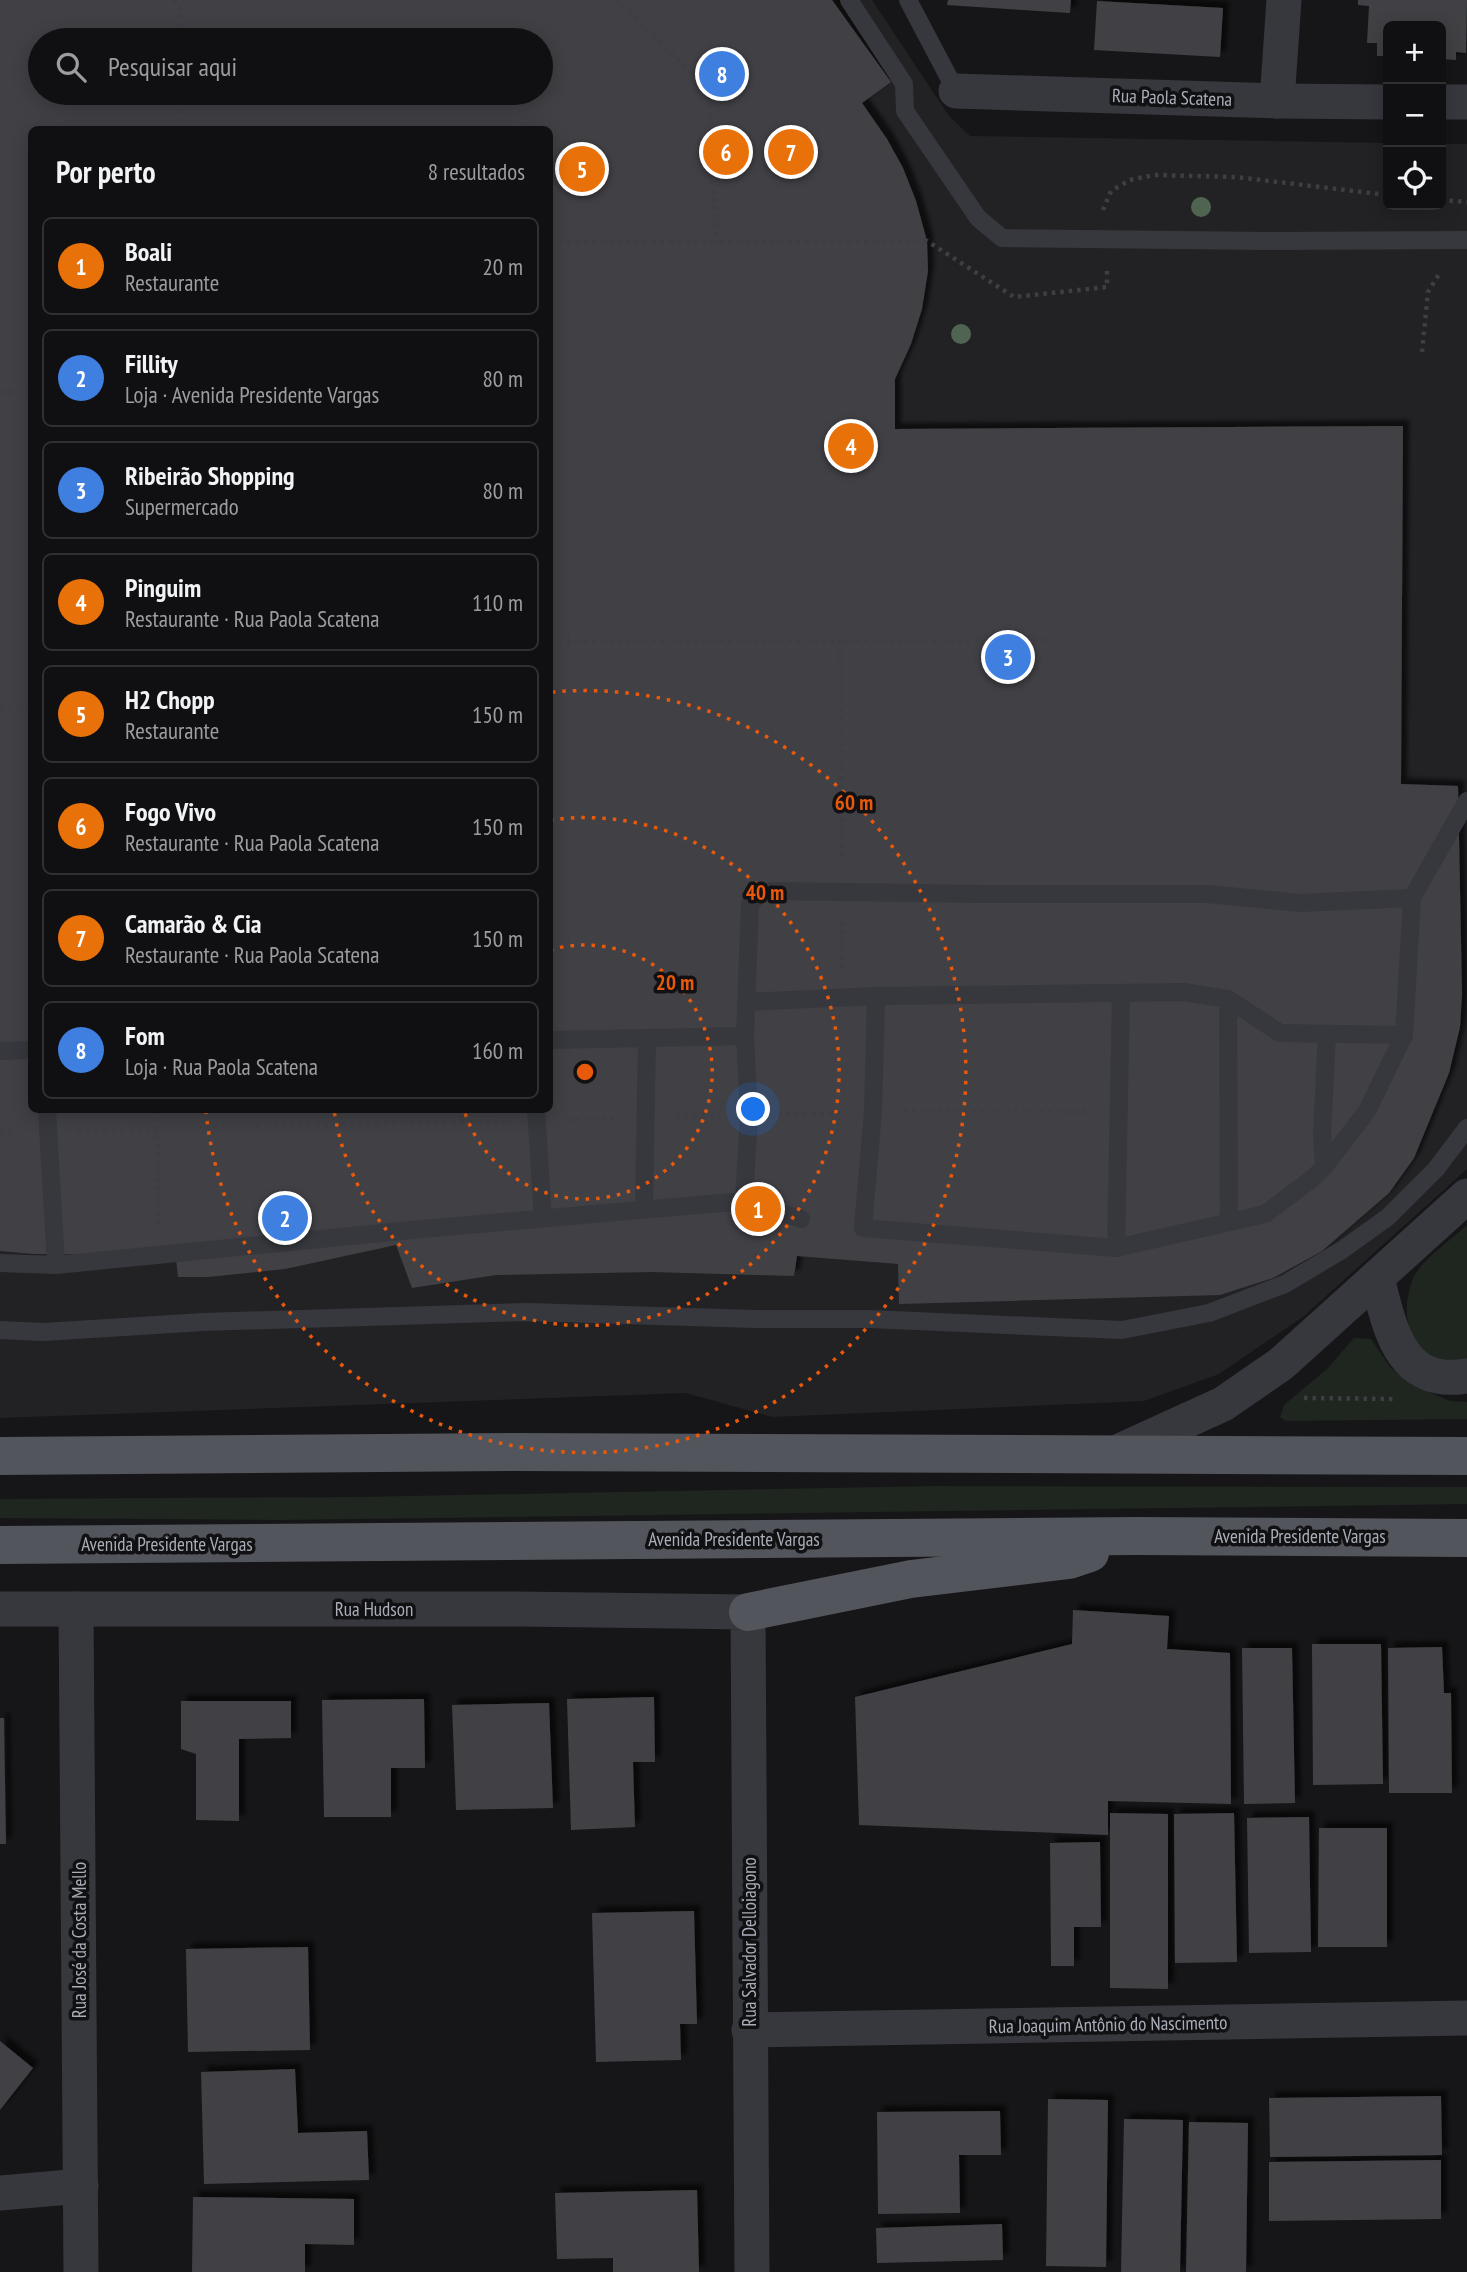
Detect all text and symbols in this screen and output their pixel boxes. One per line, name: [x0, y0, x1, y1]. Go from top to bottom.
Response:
map controls: [1383, 21, 1446, 210]
button: +: [1383, 21, 1446, 84]
search box: [28, 28, 553, 105]
icon: search: [52, 48, 90, 86]
pin: 8: [699, 48, 745, 100]
text: Pesquisar aqui: [108, 50, 237, 83]
street label: Rua Paola Scatena: [1111, 83, 1233, 111]
button: −: [1383, 84, 1446, 147]
pin: 6: [703, 126, 749, 178]
pin: 7: [768, 126, 814, 178]
pin: 5: [559, 143, 605, 195]
button: locate: [1383, 147, 1446, 210]
text: Por perto: [56, 152, 156, 191]
text: 8 resultados: [428, 157, 525, 186]
text: Boali: [125, 235, 172, 268]
text: 1: [76, 252, 87, 281]
text: 20 m: [482, 252, 523, 281]
text: Restaurante: [125, 268, 219, 297]
text: Fillity: [125, 347, 178, 380]
text: 2: [76, 364, 87, 393]
text: 80 m: [482, 364, 523, 393]
text: Loja · Avenida Presidente Vargas: [125, 380, 379, 409]
pin: 4: [828, 420, 874, 472]
text: Ribeirão Shopping: [125, 459, 295, 492]
text: 3: [76, 476, 87, 505]
text: 80 m: [482, 476, 523, 505]
text: Supermercado: [125, 492, 239, 521]
text: Pinguim: [125, 571, 201, 604]
text: 4: [76, 588, 87, 617]
text: 110 m: [472, 588, 523, 617]
text: Restaurante · Rua Paola Scatena: [125, 604, 379, 633]
pin: 3: [985, 631, 1031, 683]
text: H2 Chopp: [125, 683, 215, 716]
text: 5: [76, 700, 87, 729]
text: 150 m: [472, 700, 523, 729]
text: Restaurante: [125, 716, 219, 745]
text: 60 m: [835, 789, 873, 816]
text: Fogo Vivo: [125, 795, 216, 828]
text: 6: [76, 812, 87, 841]
text: 150 m: [472, 812, 523, 841]
text: Restaurante · Rua Paola Scatena: [125, 828, 379, 857]
text: 40 m: [746, 879, 784, 906]
text: Camarão & Cia: [125, 907, 262, 940]
text: 7: [76, 924, 87, 953]
text: 150 m: [472, 924, 523, 953]
text: Restaurante · Rua Paola Scatena: [125, 940, 379, 969]
text: 20 m: [656, 969, 694, 996]
text: Fom: [125, 1019, 165, 1052]
text: 8: [76, 1036, 87, 1065]
text: 160 m: [472, 1036, 523, 1065]
text: Loja · Rua Paola Scatena: [125, 1052, 318, 1081]
centre of rings: [573, 1060, 597, 1084]
your location: [736, 1092, 770, 1126]
pin: 1: [735, 1183, 781, 1235]
pin: 2: [262, 1192, 308, 1244]
street label: Avenida Presidente Vargas: [1214, 1524, 1386, 1548]
street label: Avenida Presidente Vargas: [648, 1527, 820, 1551]
street label: Avenida Presidente Vargas: [81, 1532, 253, 1556]
street label: Rua Hudson: [335, 1597, 413, 1621]
street label: Rua Salvador Delloiagono: [737, 1857, 761, 2027]
street label: Rua José da Costa Mello: [67, 1862, 91, 2018]
street label: Rua Joaquim Antônio do Nascimento: [989, 2010, 1227, 2038]

